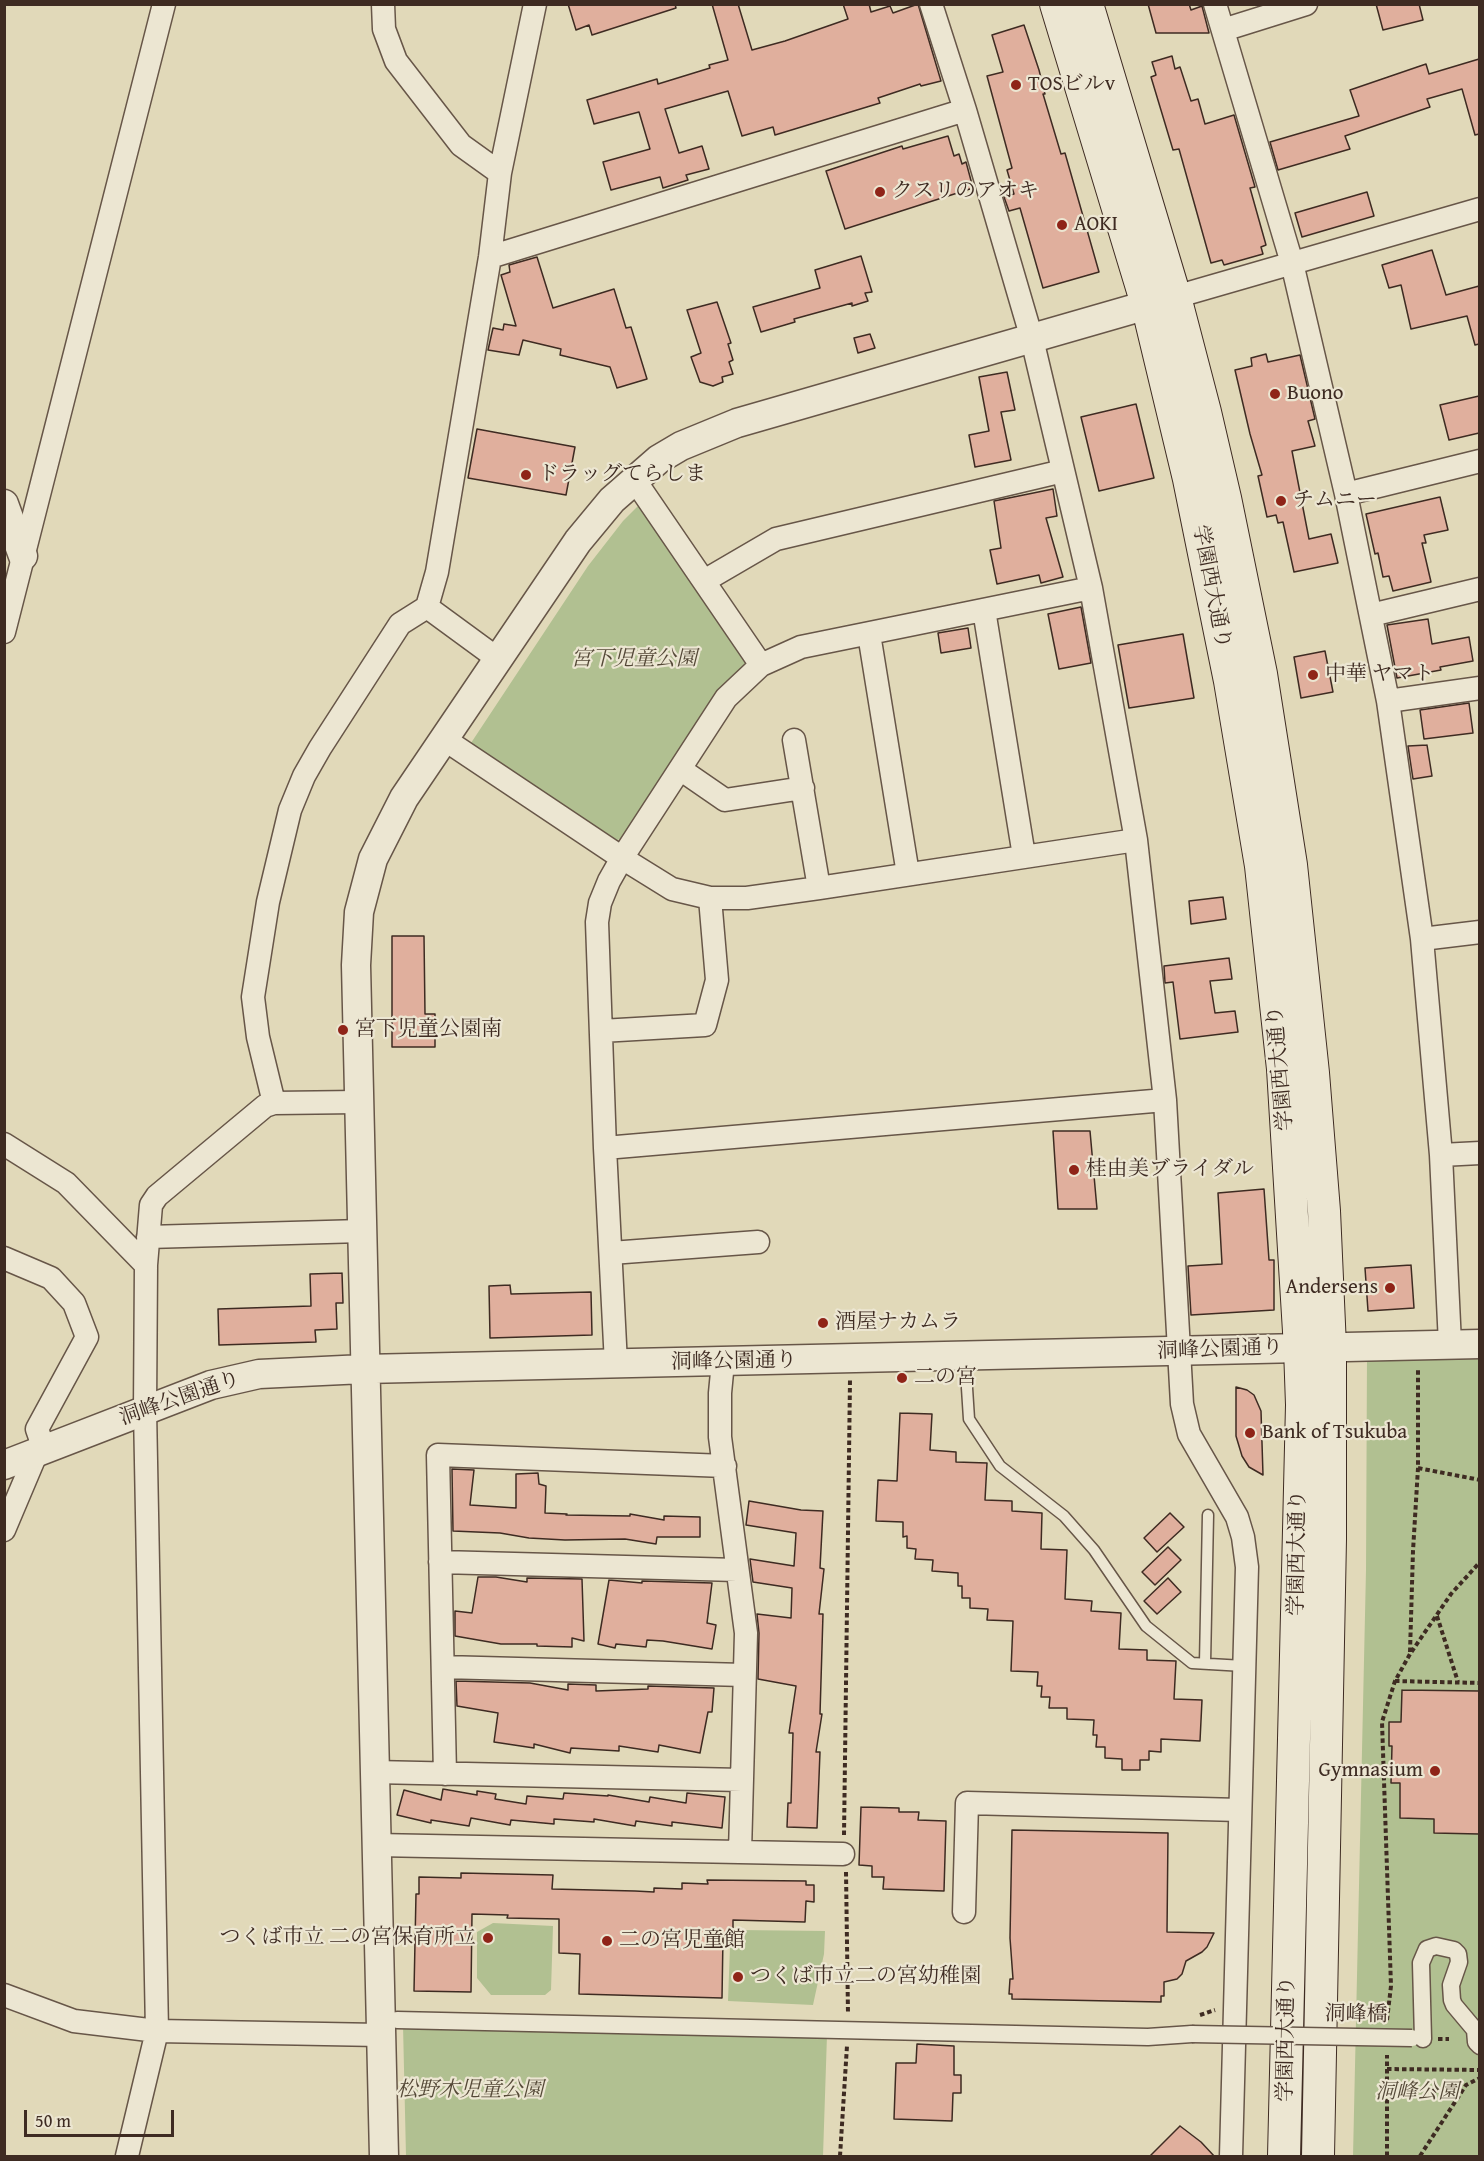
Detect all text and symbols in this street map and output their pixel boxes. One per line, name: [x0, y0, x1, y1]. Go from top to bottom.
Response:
place label: TOSビルⅴ: [1028, 72, 1115, 98]
marker: TOSビルⅴ: [1009, 78, 1023, 92]
place label: クスリのアオキ: [892, 179, 1039, 205]
marker: クスリのアオキ: [873, 185, 887, 199]
place label: AOKI: [1074, 212, 1118, 238]
marker: AOKI: [1055, 218, 1069, 232]
place label: Buono: [1287, 381, 1343, 407]
marker: Buono: [1268, 387, 1282, 401]
place label: ドラッグてらしま: [538, 462, 706, 488]
marker: ドラッグてらしま: [519, 468, 533, 482]
place label: チムニー: [1293, 488, 1377, 514]
marker: チムニー: [1274, 494, 1288, 508]
street label: 学園西大通り: [1187, 523, 1235, 651]
park label: 宮下児童公園: [571, 647, 697, 673]
place label: 中華 ヤマト: [1325, 662, 1435, 688]
marker: 中華 ヤマト: [1306, 668, 1320, 682]
street label: 学園西大通り: [1263, 1004, 1299, 1132]
place label: 宮下児童公園南: [355, 1017, 502, 1043]
marker: 宮下児童公園南: [336, 1023, 350, 1037]
place label: 桂由美ブライダル: [1086, 1157, 1254, 1183]
marker: 桂由美ブライダル: [1067, 1163, 1081, 1177]
place label: Andersens: [1285, 1275, 1378, 1301]
marker: Andersens: [1383, 1281, 1397, 1295]
place label: 酒屋ナカムラ: [835, 1310, 961, 1336]
marker: 酒屋ナカムラ: [816, 1316, 830, 1330]
street label: 洞峰公園通り: [1157, 1335, 1283, 1365]
street label: 洞峰公園通り: [671, 1348, 797, 1376]
place label: 二の宮: [914, 1365, 977, 1391]
street label: 洞峰公園通り: [116, 1367, 244, 1431]
marker: 二の宮: [895, 1371, 909, 1385]
place label: Bank of Tsukuba: [1262, 1420, 1407, 1446]
marker: Bank of Tsukuba: [1243, 1426, 1257, 1440]
street label: 学園西大通り: [1284, 1490, 1312, 1616]
place label: Gymnasium: [1319, 1758, 1423, 1784]
marker: Gymnasium: [1428, 1764, 1442, 1778]
place label: つくば市立 二の宮保育所立: [219, 1925, 476, 1951]
place label: 二の宮児童館: [619, 1928, 745, 1954]
marker: つくば市立 二の宮保育所立: [481, 1931, 495, 1945]
marker: 二の宮児童館: [600, 1934, 614, 1948]
place label: つくば市立二の宮幼稚園: [750, 1964, 981, 1990]
marker: つくば市立二の宮幼稚園: [731, 1970, 745, 1984]
street label: 学園西大通り: [1273, 1976, 1301, 2102]
street label: 洞峰橋: [1324, 2002, 1388, 2028]
park label: 松野木児童公園: [397, 2078, 543, 2104]
park label: 洞峰公園: [1375, 2080, 1459, 2106]
scale bar: [27, 2098, 177, 2136]
text: 50 m: [35, 2107, 71, 2134]

